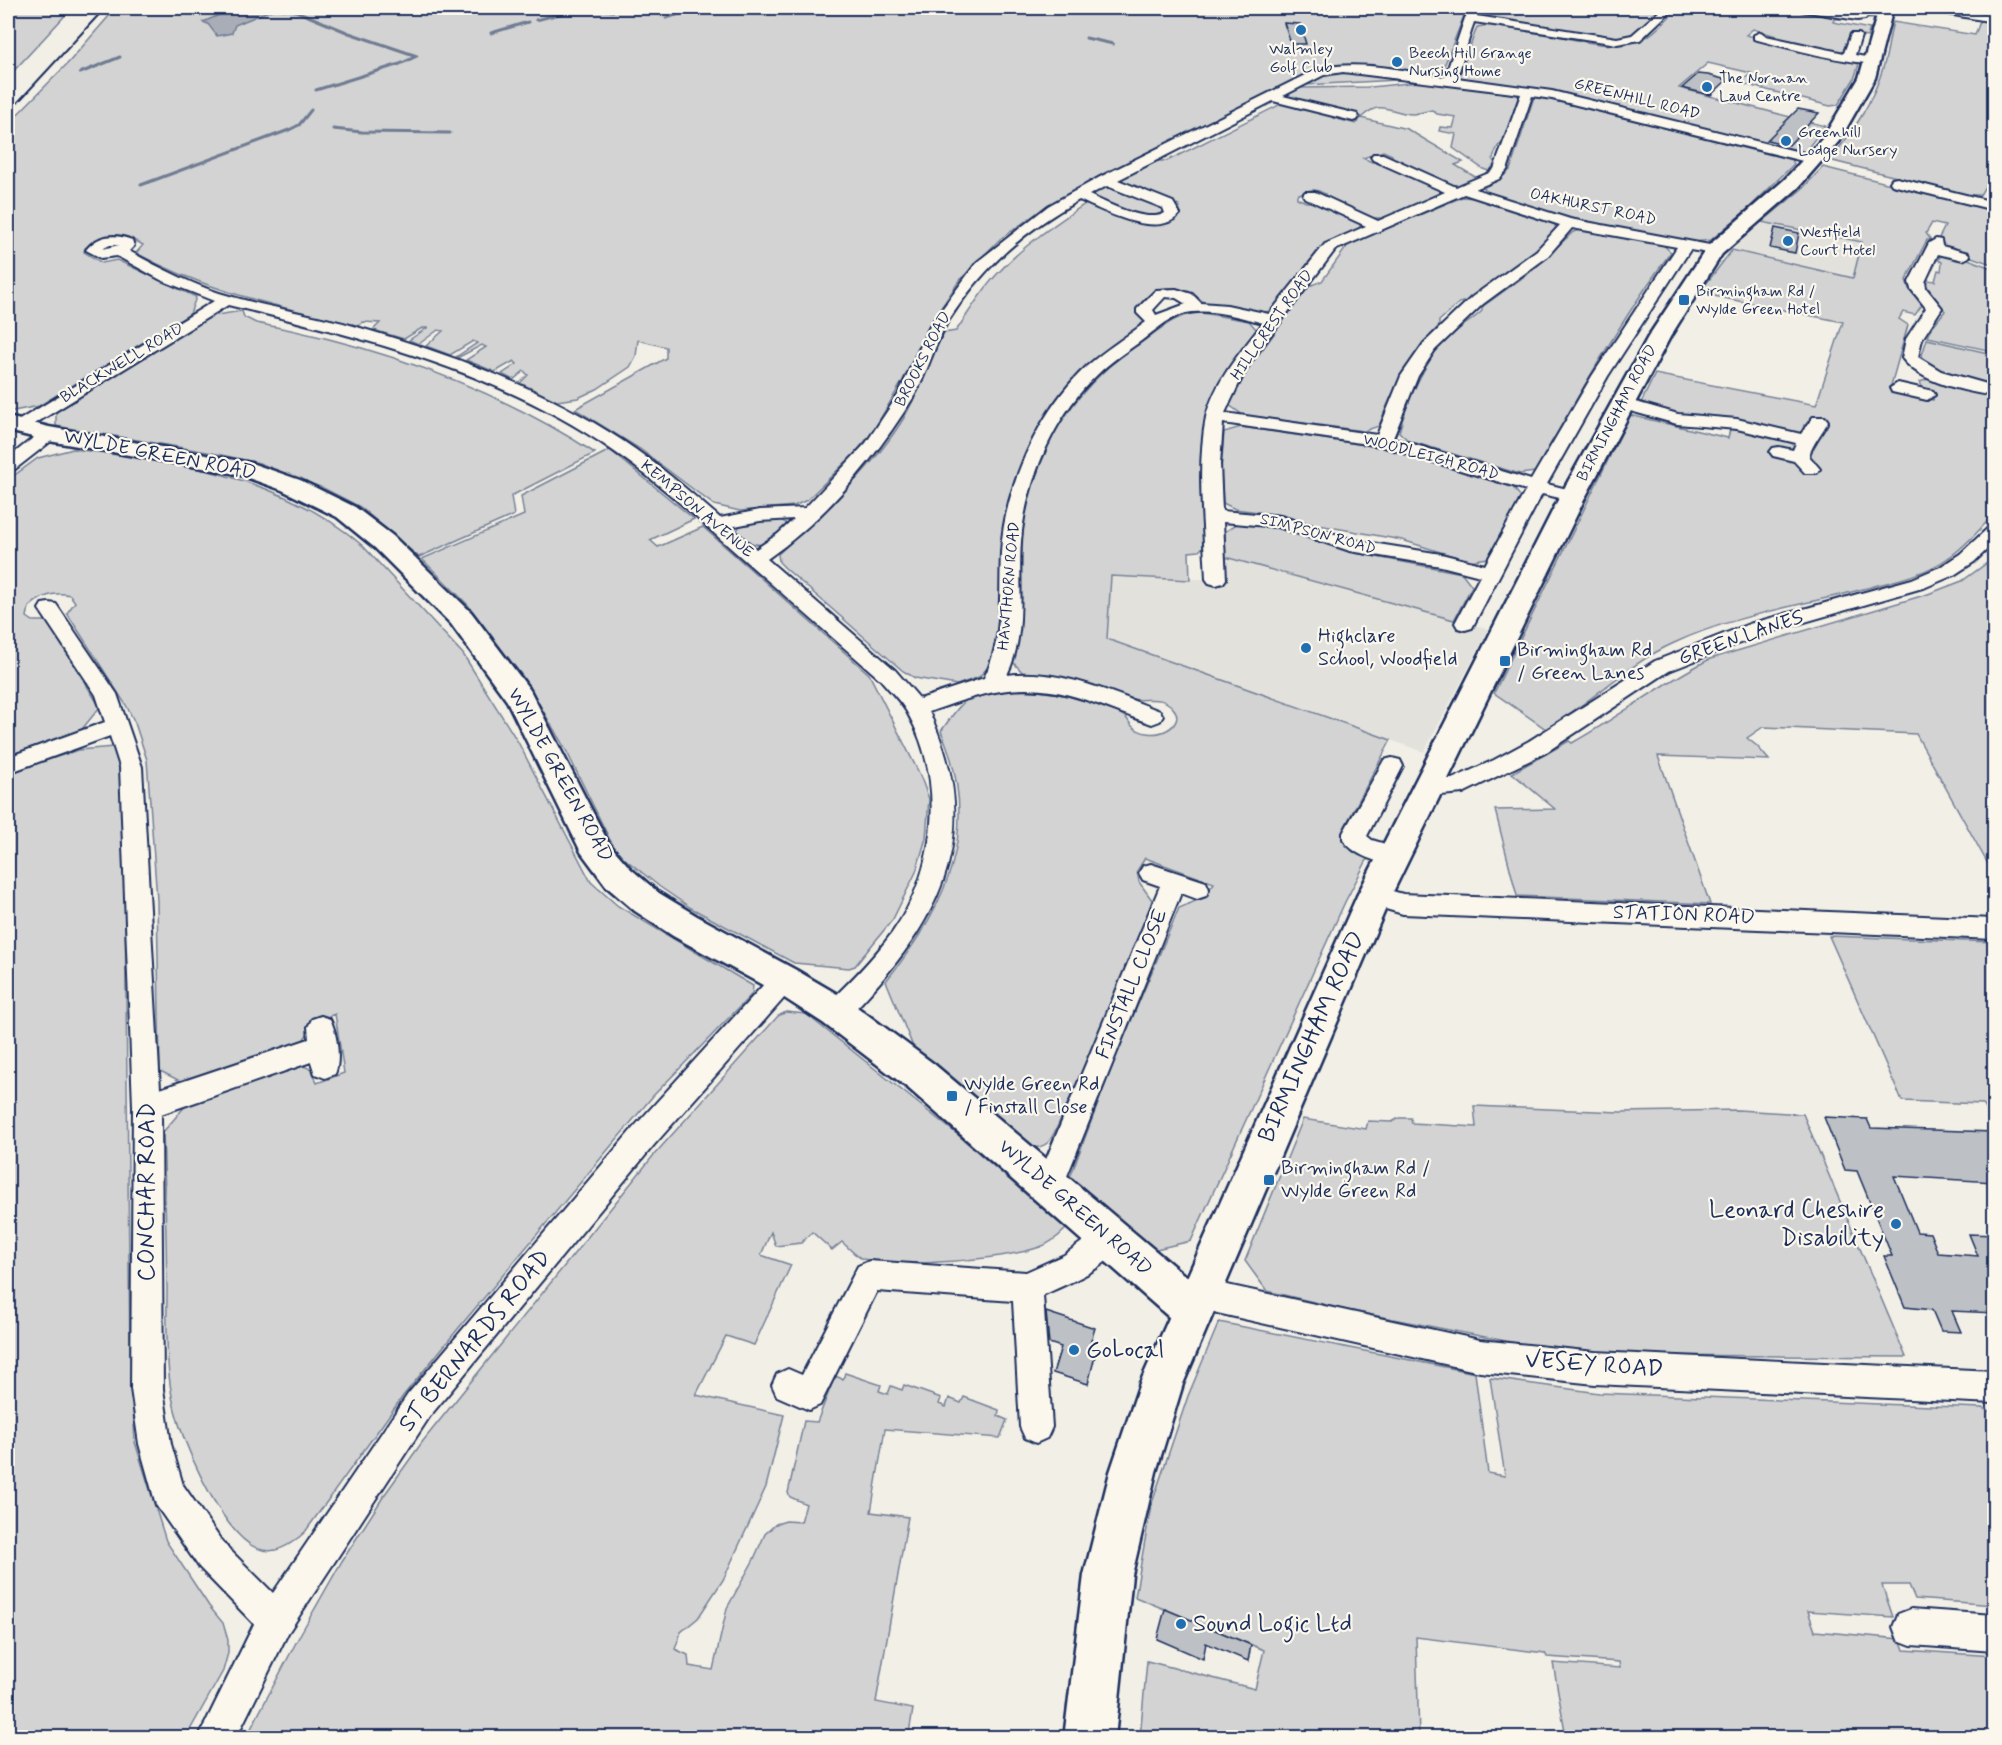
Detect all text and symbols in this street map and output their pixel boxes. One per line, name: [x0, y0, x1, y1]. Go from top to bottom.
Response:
marker: Walmley Golf Club: [1294, 23, 1308, 37]
place label: Walmley Golf Club: [1269, 39, 1333, 78]
place label: Beech Hill Grange Nursing Home: [1409, 43, 1532, 83]
marker: Beech Hill Grange Nursing Home: [1390, 55, 1404, 69]
place label: The Norman Laud Centre: [1719, 68, 1808, 107]
street label: GREENHILL ROAD: [1572, 73, 1702, 125]
marker: The Norman Laud Centre: [1700, 80, 1714, 94]
place label: Greenhill Lodge Nursery: [1798, 122, 1898, 162]
marker: Greenhill Lodge Nursery: [1779, 134, 1793, 148]
street label: OAKHURST ROAD: [1528, 183, 1658, 231]
place label: Westfield Court Hotel: [1800, 222, 1875, 261]
marker: Westfield Court Hotel: [1781, 234, 1795, 248]
street label: HILLCREST ROAD: [1226, 265, 1318, 385]
place label: Birmingham Rd / Wylde Green Hotel: [1696, 281, 1820, 320]
marker: Birmingham Rd / Wylde Green Hotel: [1677, 293, 1691, 307]
street label: BROOKS ROAD: [890, 308, 956, 410]
street label: BLACKWELL ROAD: [56, 318, 188, 408]
street label: BIRMINGHAM ROAD: [1572, 341, 1662, 485]
street label: WYLDE GREEN ROAD: [61, 423, 259, 487]
street label: WOODLEIGH ROAD: [1361, 429, 1501, 485]
street label: KEMPSON AVENUE: [636, 456, 758, 562]
street label: SIMPSON ROAD: [1258, 508, 1378, 560]
street label: HAWTHORN ROAD: [993, 521, 1025, 651]
street label: GREEN LANES: [1675, 604, 1807, 672]
place label: Highclare School, Woodfield: [1318, 623, 1457, 673]
place label: Birmingham Rd / Green Lanes: [1517, 637, 1652, 687]
marker: Highclare School, Woodfield: [1299, 641, 1313, 655]
marker: Birmingham Rd / Green Lanes: [1498, 654, 1512, 668]
street label: WYLDE GREEN ROAD: [501, 683, 619, 867]
street label: STATION ROAD: [1612, 899, 1756, 931]
street label: FINSTALL CLOSE: [1090, 905, 1174, 1063]
street label: BIRMINGHAM ROAD: [1252, 927, 1372, 1147]
place label: Wylde Green Rd / Finstall Close: [964, 1071, 1099, 1121]
marker: Wylde Green Rd / Finstall Close: [945, 1089, 959, 1103]
street label: CONCHAR ROAD: [132, 1103, 163, 1282]
street label: WYLDE GREEN ROAD: [992, 1134, 1158, 1282]
place label: Birmingham Rd / Wylde Green Rd: [1281, 1155, 1430, 1205]
marker: Birmingham Rd / Wylde Green Rd: [1262, 1173, 1276, 1187]
place label: Leonard Cheshire Disability: [1709, 1195, 1884, 1254]
marker: Leonard Cheshire Disability: [1889, 1217, 1903, 1231]
street label: ST BERNARDS ROAD: [392, 1243, 558, 1439]
place label: GoLocal: [1086, 1335, 1164, 1366]
marker: GoLocal: [1067, 1343, 1081, 1357]
street label: VESEY ROAD: [1524, 1345, 1664, 1385]
place label: Sound Logic Ltd: [1193, 1609, 1352, 1643]
marker: Sound Logic Ltd: [1174, 1617, 1188, 1631]

